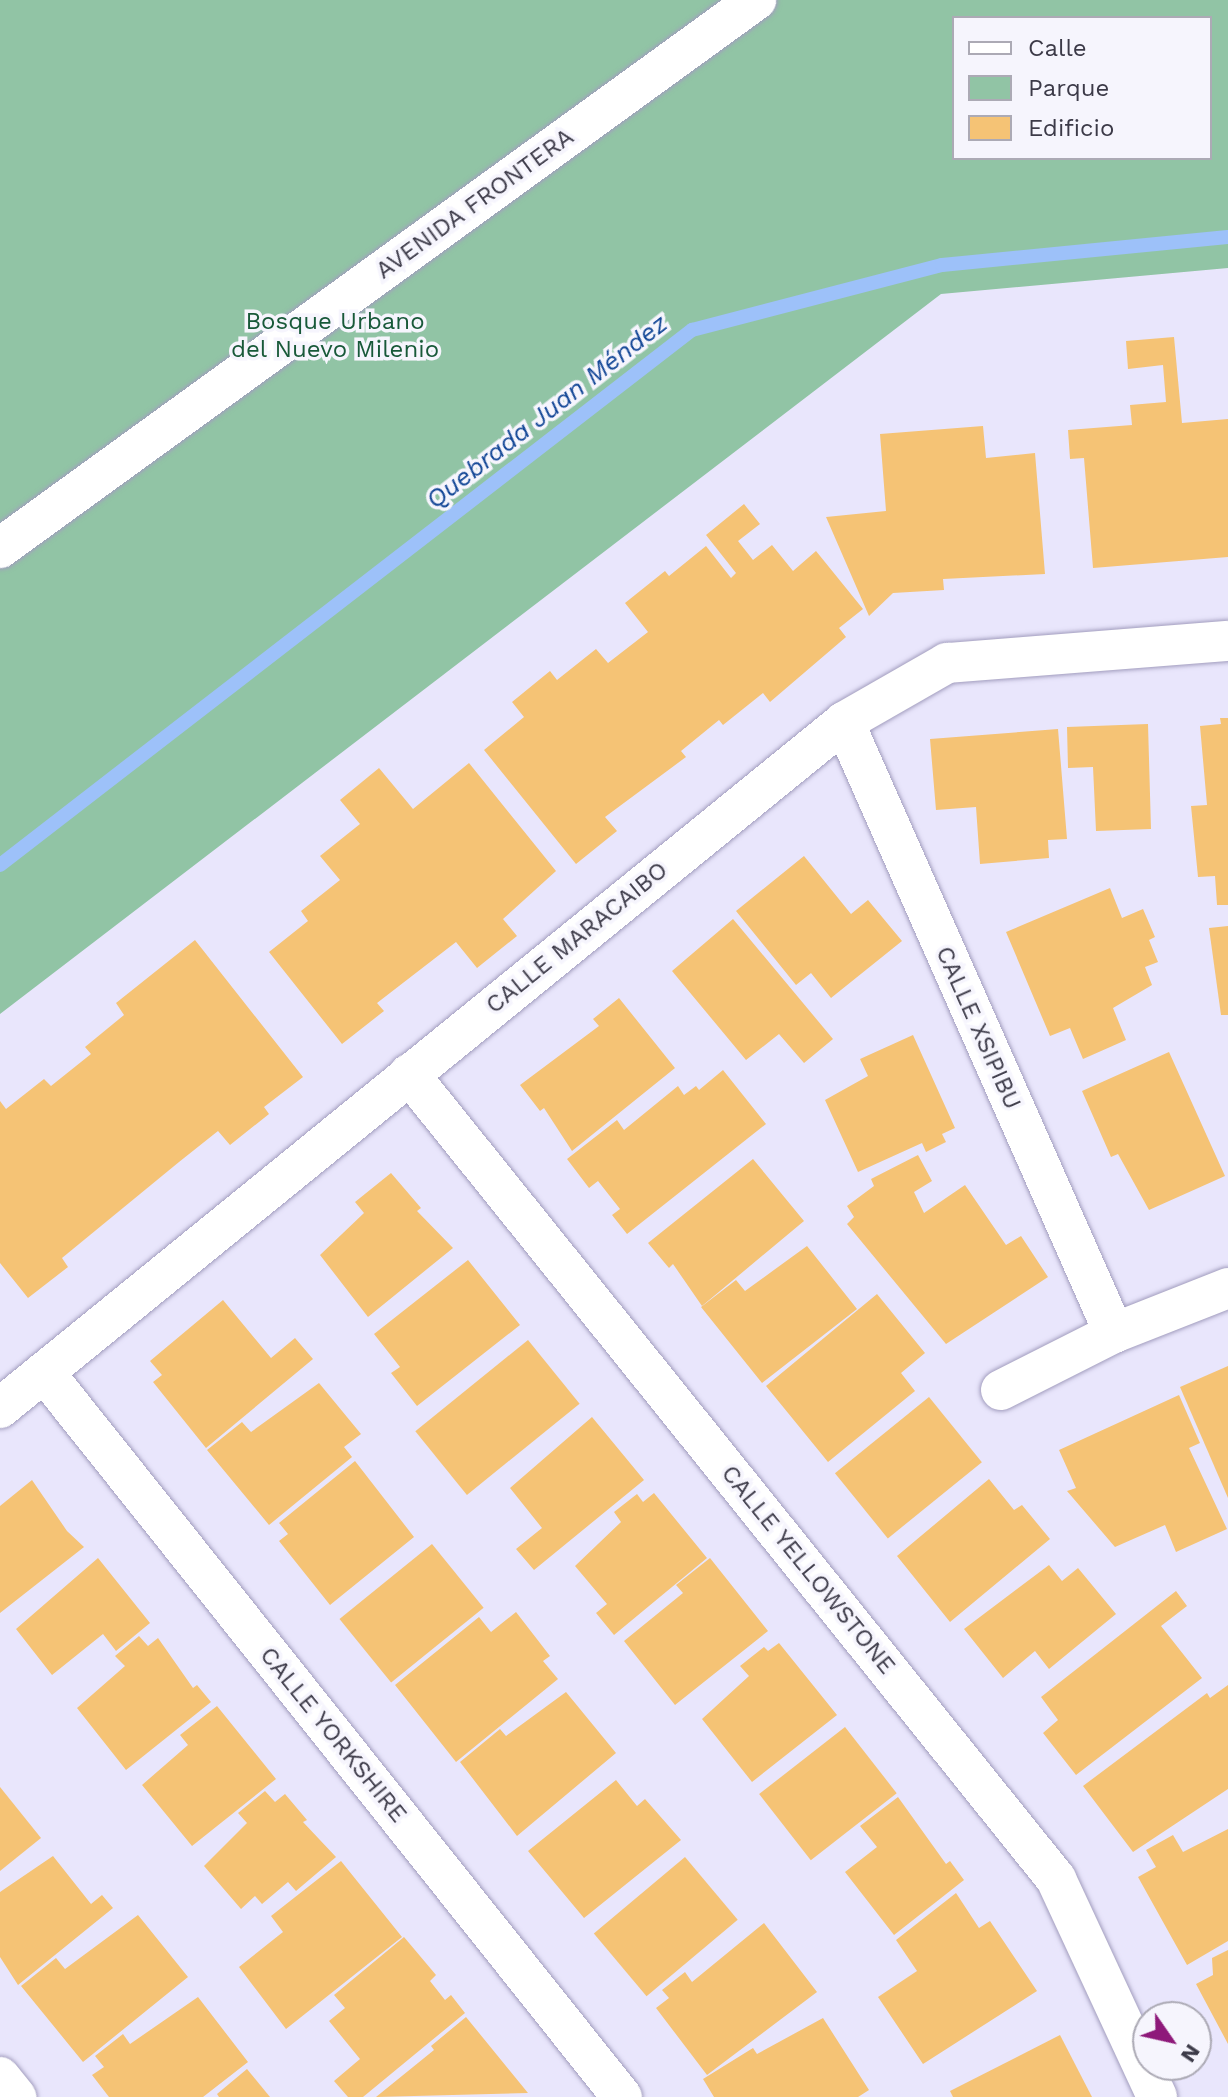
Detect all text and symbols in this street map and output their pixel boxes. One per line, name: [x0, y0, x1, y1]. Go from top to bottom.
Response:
legend: [952, 16, 1212, 160]
text: Calle: [1028, 34, 1087, 62]
text: Parque: [1028, 74, 1109, 102]
text: Edificio: [1028, 114, 1114, 142]
street label: AVENIDA FRONTERA: [370, 122, 580, 286]
park label: Bosque Urbano del Nuevo Milenio: [231, 308, 439, 364]
water label: Quebrada Juan Méndez: [420, 308, 674, 516]
street label: CALLE MARACAIBO: [480, 856, 674, 1020]
street label: CALLE XSIPIBU: [929, 942, 1027, 1114]
street label: CALLE YELLOWSTONE: [715, 1459, 901, 1681]
street label: CALLE YORKSHIRE: [253, 1641, 413, 1829]
north arrow: [1132, 2001, 1212, 2081]
text: N: [1176, 2040, 1206, 2067]

